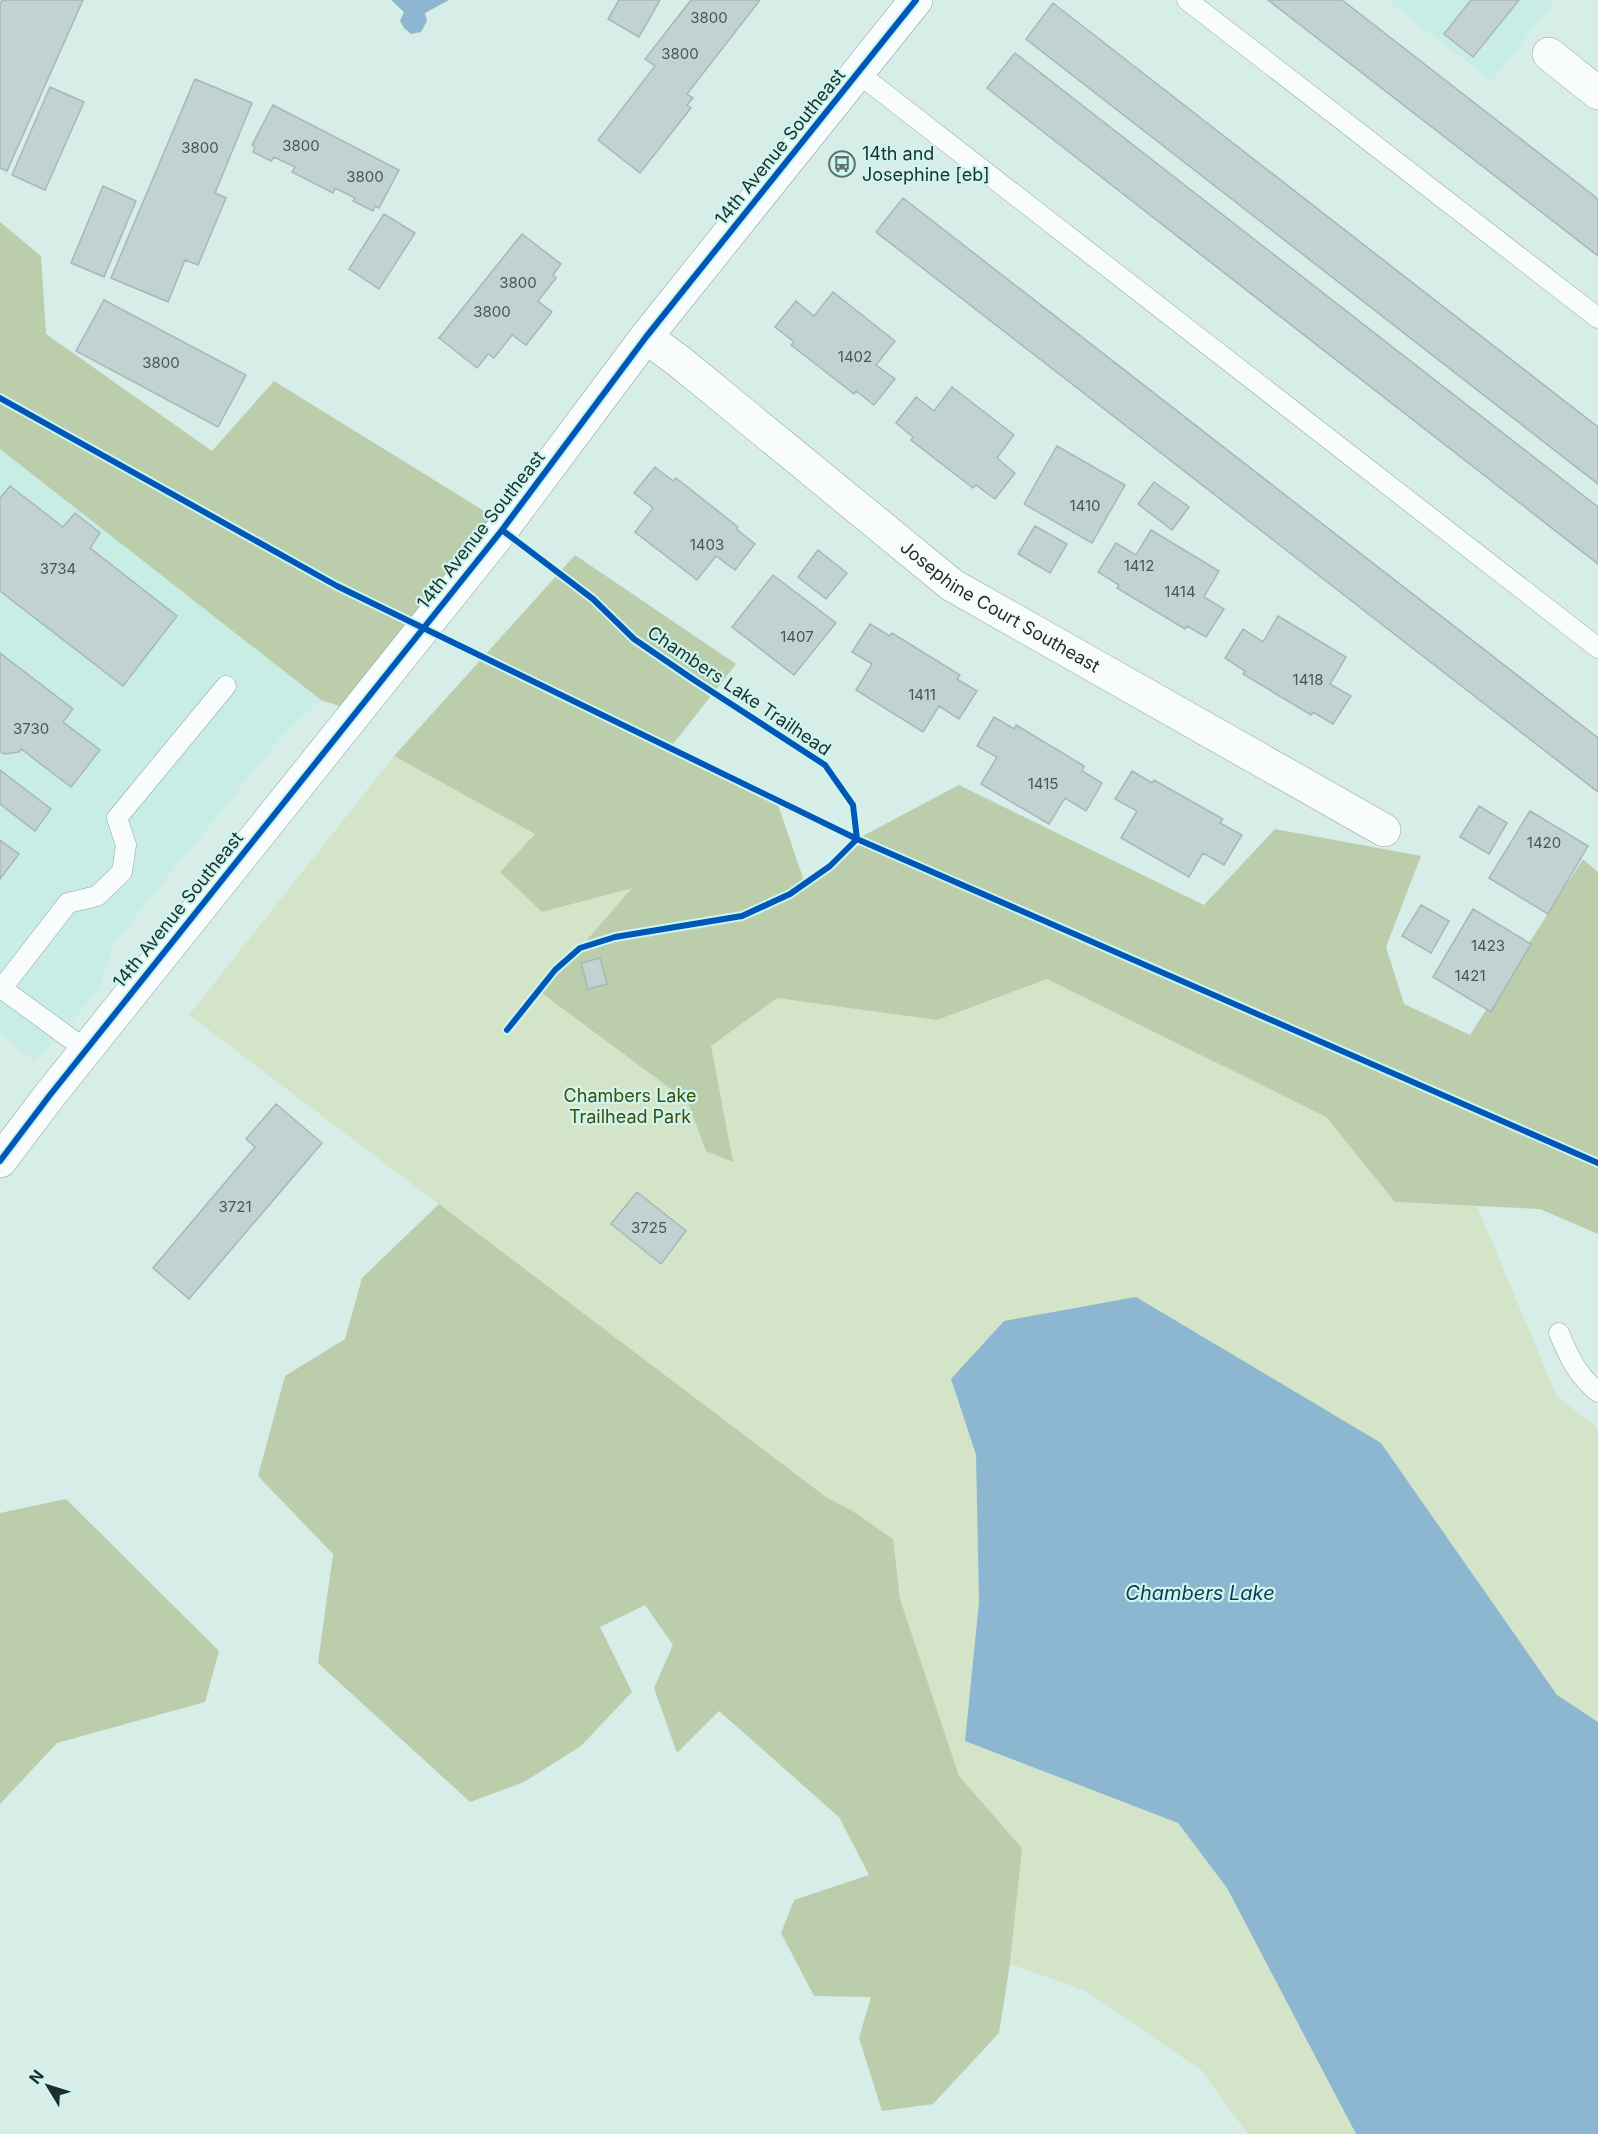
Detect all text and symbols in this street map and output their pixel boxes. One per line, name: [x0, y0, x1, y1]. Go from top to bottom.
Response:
house number: 3800: [690, 8, 728, 27]
house number: 3800: [661, 44, 699, 63]
street label: 14th Avenue Southeast: [710, 64, 849, 229]
house number: 3800: [282, 136, 320, 155]
house number: 3800: [181, 138, 219, 157]
place label: 14th and Josephine [eb]: [862, 143, 990, 185]
bus stop icon: 14th and Josephine [eb]: [827, 149, 857, 179]
house number: 3800: [346, 167, 384, 186]
house number: 3800: [499, 273, 537, 292]
house number: 3800: [473, 302, 511, 321]
house number: 1402: [838, 347, 872, 366]
house number: 3800: [142, 353, 180, 372]
street label: 14th Avenue Southeast: [412, 447, 549, 613]
house number: 1410: [1069, 496, 1101, 515]
house number: 1403: [690, 535, 724, 554]
street label: Josephine Court Southeast: [896, 536, 1104, 677]
house number: 1412: [1124, 556, 1154, 575]
house number: 3734: [40, 559, 76, 578]
house number: 1414: [1164, 582, 1196, 601]
street label: Chambers Lake Trailhead: [644, 621, 835, 760]
house number: 1407: [780, 627, 814, 646]
house number: 1418: [1293, 670, 1323, 689]
house number: 1411: [908, 685, 936, 704]
house number: 3730: [13, 719, 49, 738]
house number: 1415: [1028, 774, 1058, 793]
street label: 14th Avenue Southeast: [108, 827, 247, 992]
house number: 1420: [1527, 833, 1561, 852]
house number: 1423: [1471, 936, 1505, 955]
house number: 1421: [1454, 966, 1486, 985]
park label: Chambers Lake Trailhead Park: [564, 1085, 696, 1127]
house number: 3721: [218, 1197, 252, 1216]
house number: 3725: [631, 1218, 667, 1237]
water label: Chambers Lake: [1125, 1581, 1275, 1605]
north arrow: [18, 2056, 78, 2116]
text: N: [25, 2066, 48, 2088]

